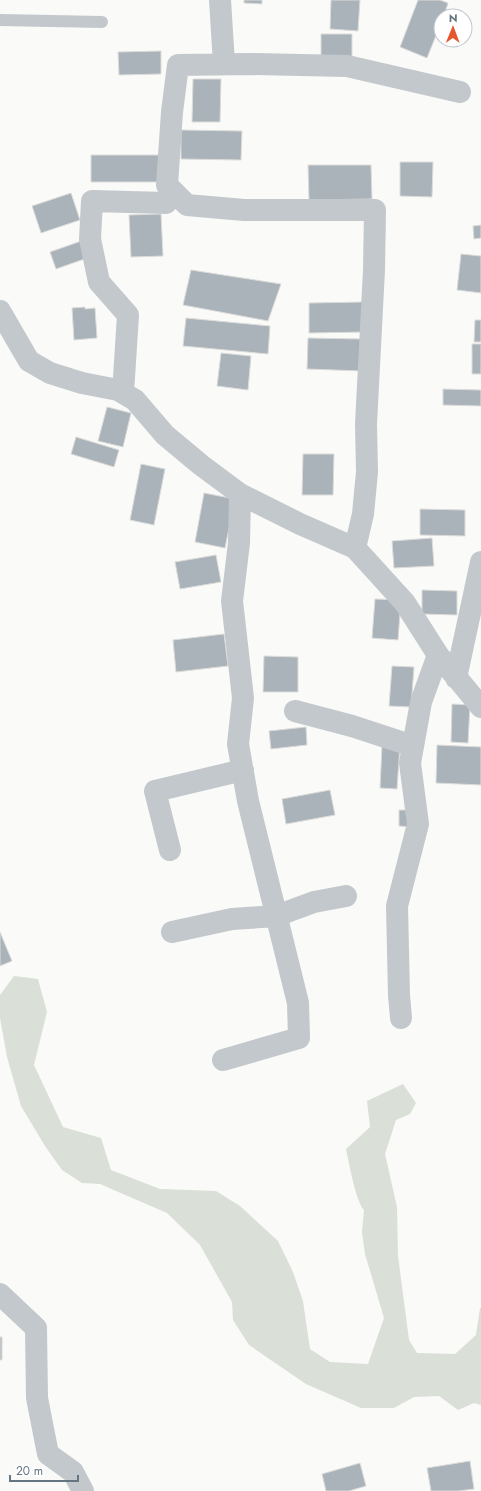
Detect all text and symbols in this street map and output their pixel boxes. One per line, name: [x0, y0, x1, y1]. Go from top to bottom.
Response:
north arrow: [433, 8, 473, 48]
text: N: [449, 10, 458, 26]
scale bar: [10, 1457, 78, 1483]
text: 20 m: [16, 1462, 43, 1480]

